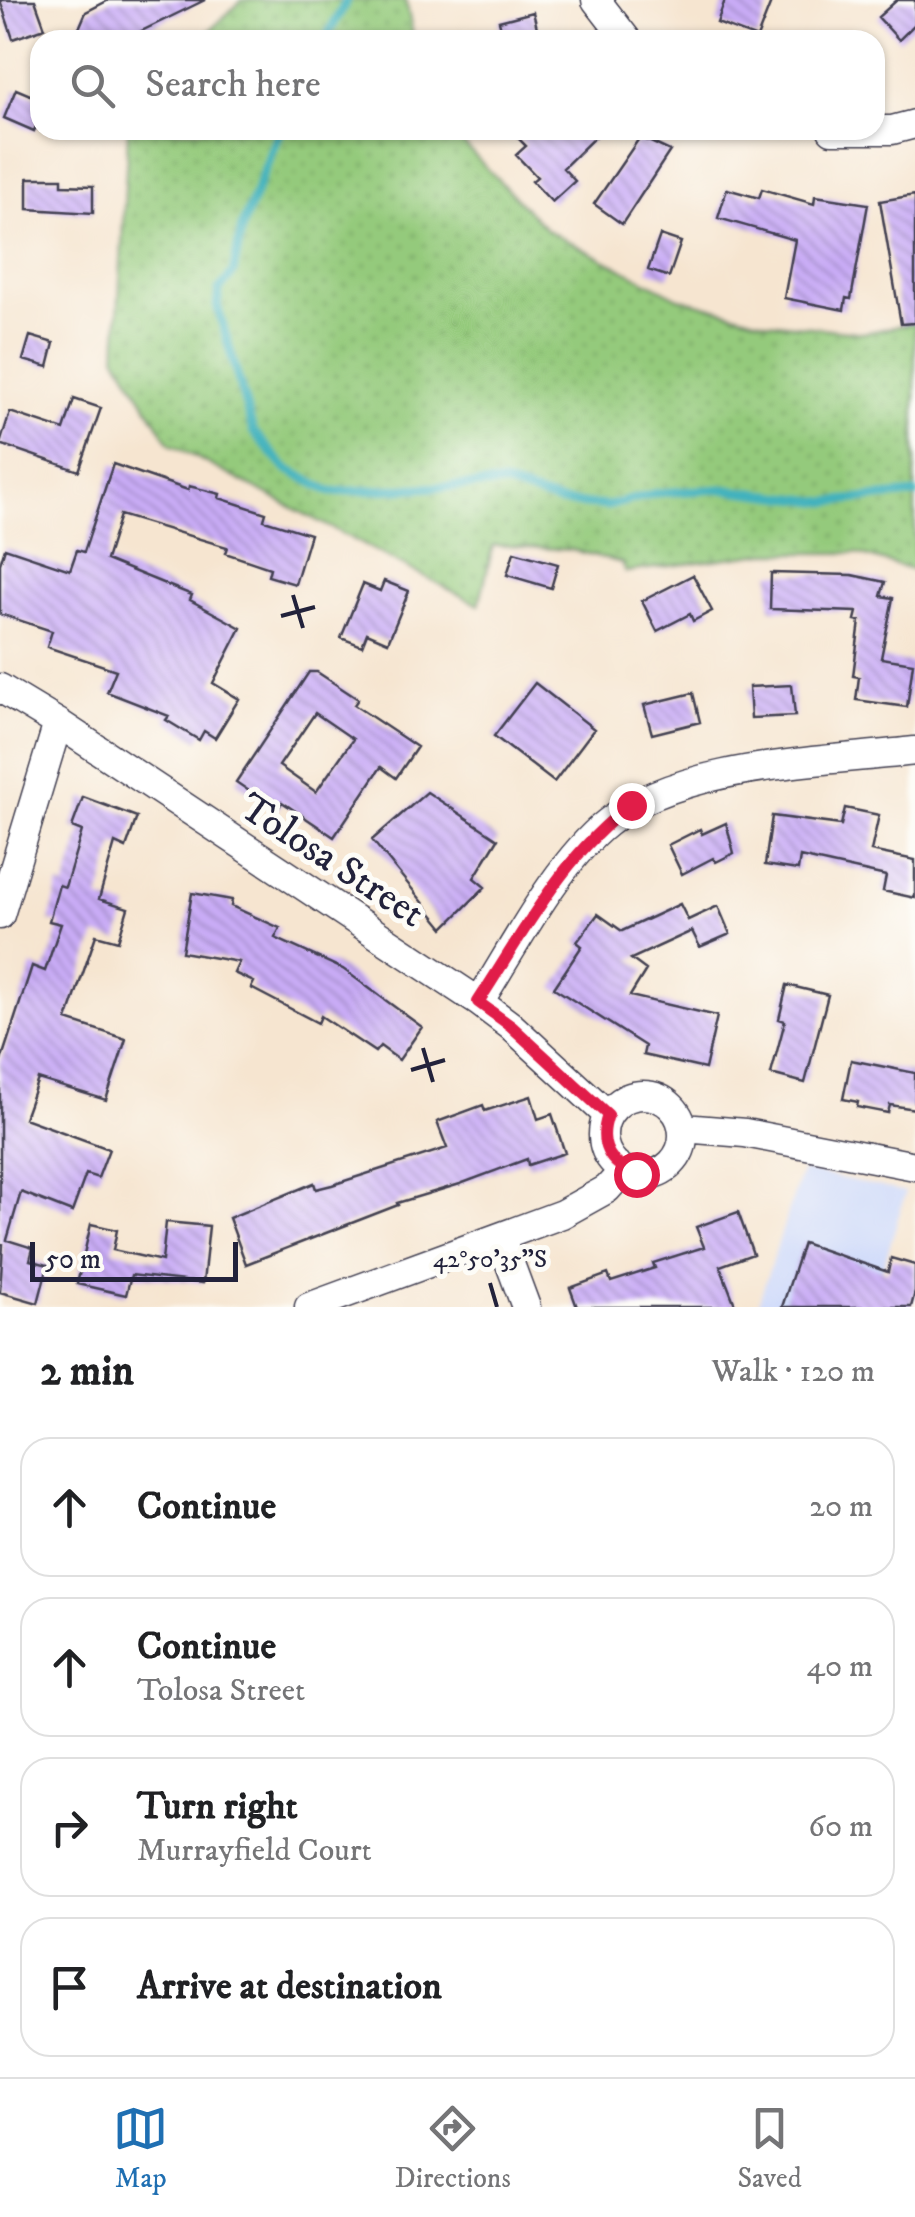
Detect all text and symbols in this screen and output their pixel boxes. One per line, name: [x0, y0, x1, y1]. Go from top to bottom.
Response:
search box: [30, 30, 885, 140]
icon: search: [65, 58, 120, 113]
text: Search here: [145, 61, 321, 109]
street label: Tolosa Street: [230, 783, 433, 940]
route end: [609, 783, 655, 829]
route start: [614, 1152, 660, 1198]
scale bar: [30, 1237, 238, 1282]
text: 50 m: [45, 1242, 101, 1277]
text: 42°50'35"S: [433, 1244, 547, 1275]
text: 2 min: [40, 1346, 134, 1398]
text: Walk · 120 m: [712, 1352, 875, 1392]
icon: ahead: [42, 1480, 97, 1535]
text: Continue: [137, 1483, 276, 1531]
text: 20 m: [809, 1487, 873, 1527]
text: Continue: [137, 1623, 276, 1671]
icon: ahead: [42, 1640, 97, 1695]
text: 40 m: [806, 1647, 873, 1687]
text: Tolosa Street: [137, 1671, 305, 1711]
text: Turn right: [137, 1783, 298, 1831]
icon: right: [42, 1800, 97, 1855]
text: 60 m: [808, 1807, 873, 1847]
text: Murrayfield Court: [137, 1831, 372, 1871]
icon: arrive: [42, 1960, 97, 2015]
text: Arrive at destination: [137, 1963, 442, 2011]
tab: Map: [113, 2101, 168, 2196]
tab: Directions: [395, 2101, 511, 2196]
tab: Saved: [737, 2101, 802, 2196]

